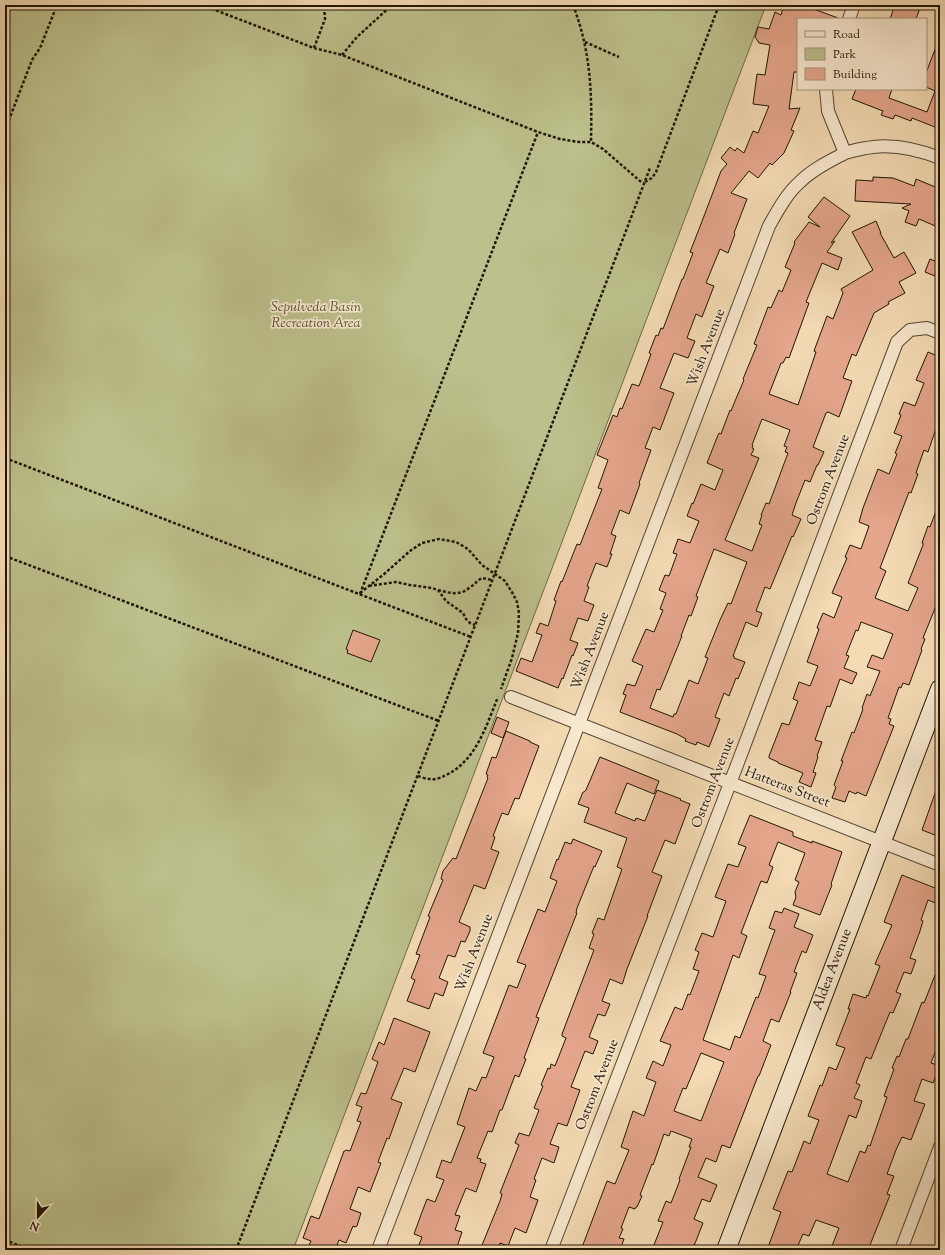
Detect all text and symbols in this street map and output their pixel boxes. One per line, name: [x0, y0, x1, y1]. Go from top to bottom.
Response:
legend: [797, 18, 927, 90]
text: Road: [833, 26, 860, 44]
text: Park: [833, 46, 856, 64]
text: Building: [833, 66, 877, 84]
park label: Sepulveda Basin Recreation Area: [271, 298, 362, 334]
street label: Wish Avenue: [683, 306, 731, 390]
street label: Ostrom Avenue: [802, 431, 856, 529]
street label: Wish Avenue: [567, 609, 615, 693]
street label: Ostrom Avenue: [687, 734, 741, 832]
street label: Hatteras Street: [741, 763, 833, 814]
street label: Wish Avenue: [451, 911, 499, 995]
street label: Aldea Avenue: [808, 926, 858, 1013]
street label: Ostrom Avenue: [571, 1036, 625, 1134]
north arrow: [18, 1197, 58, 1237]
text: N: [28, 1216, 43, 1235]

